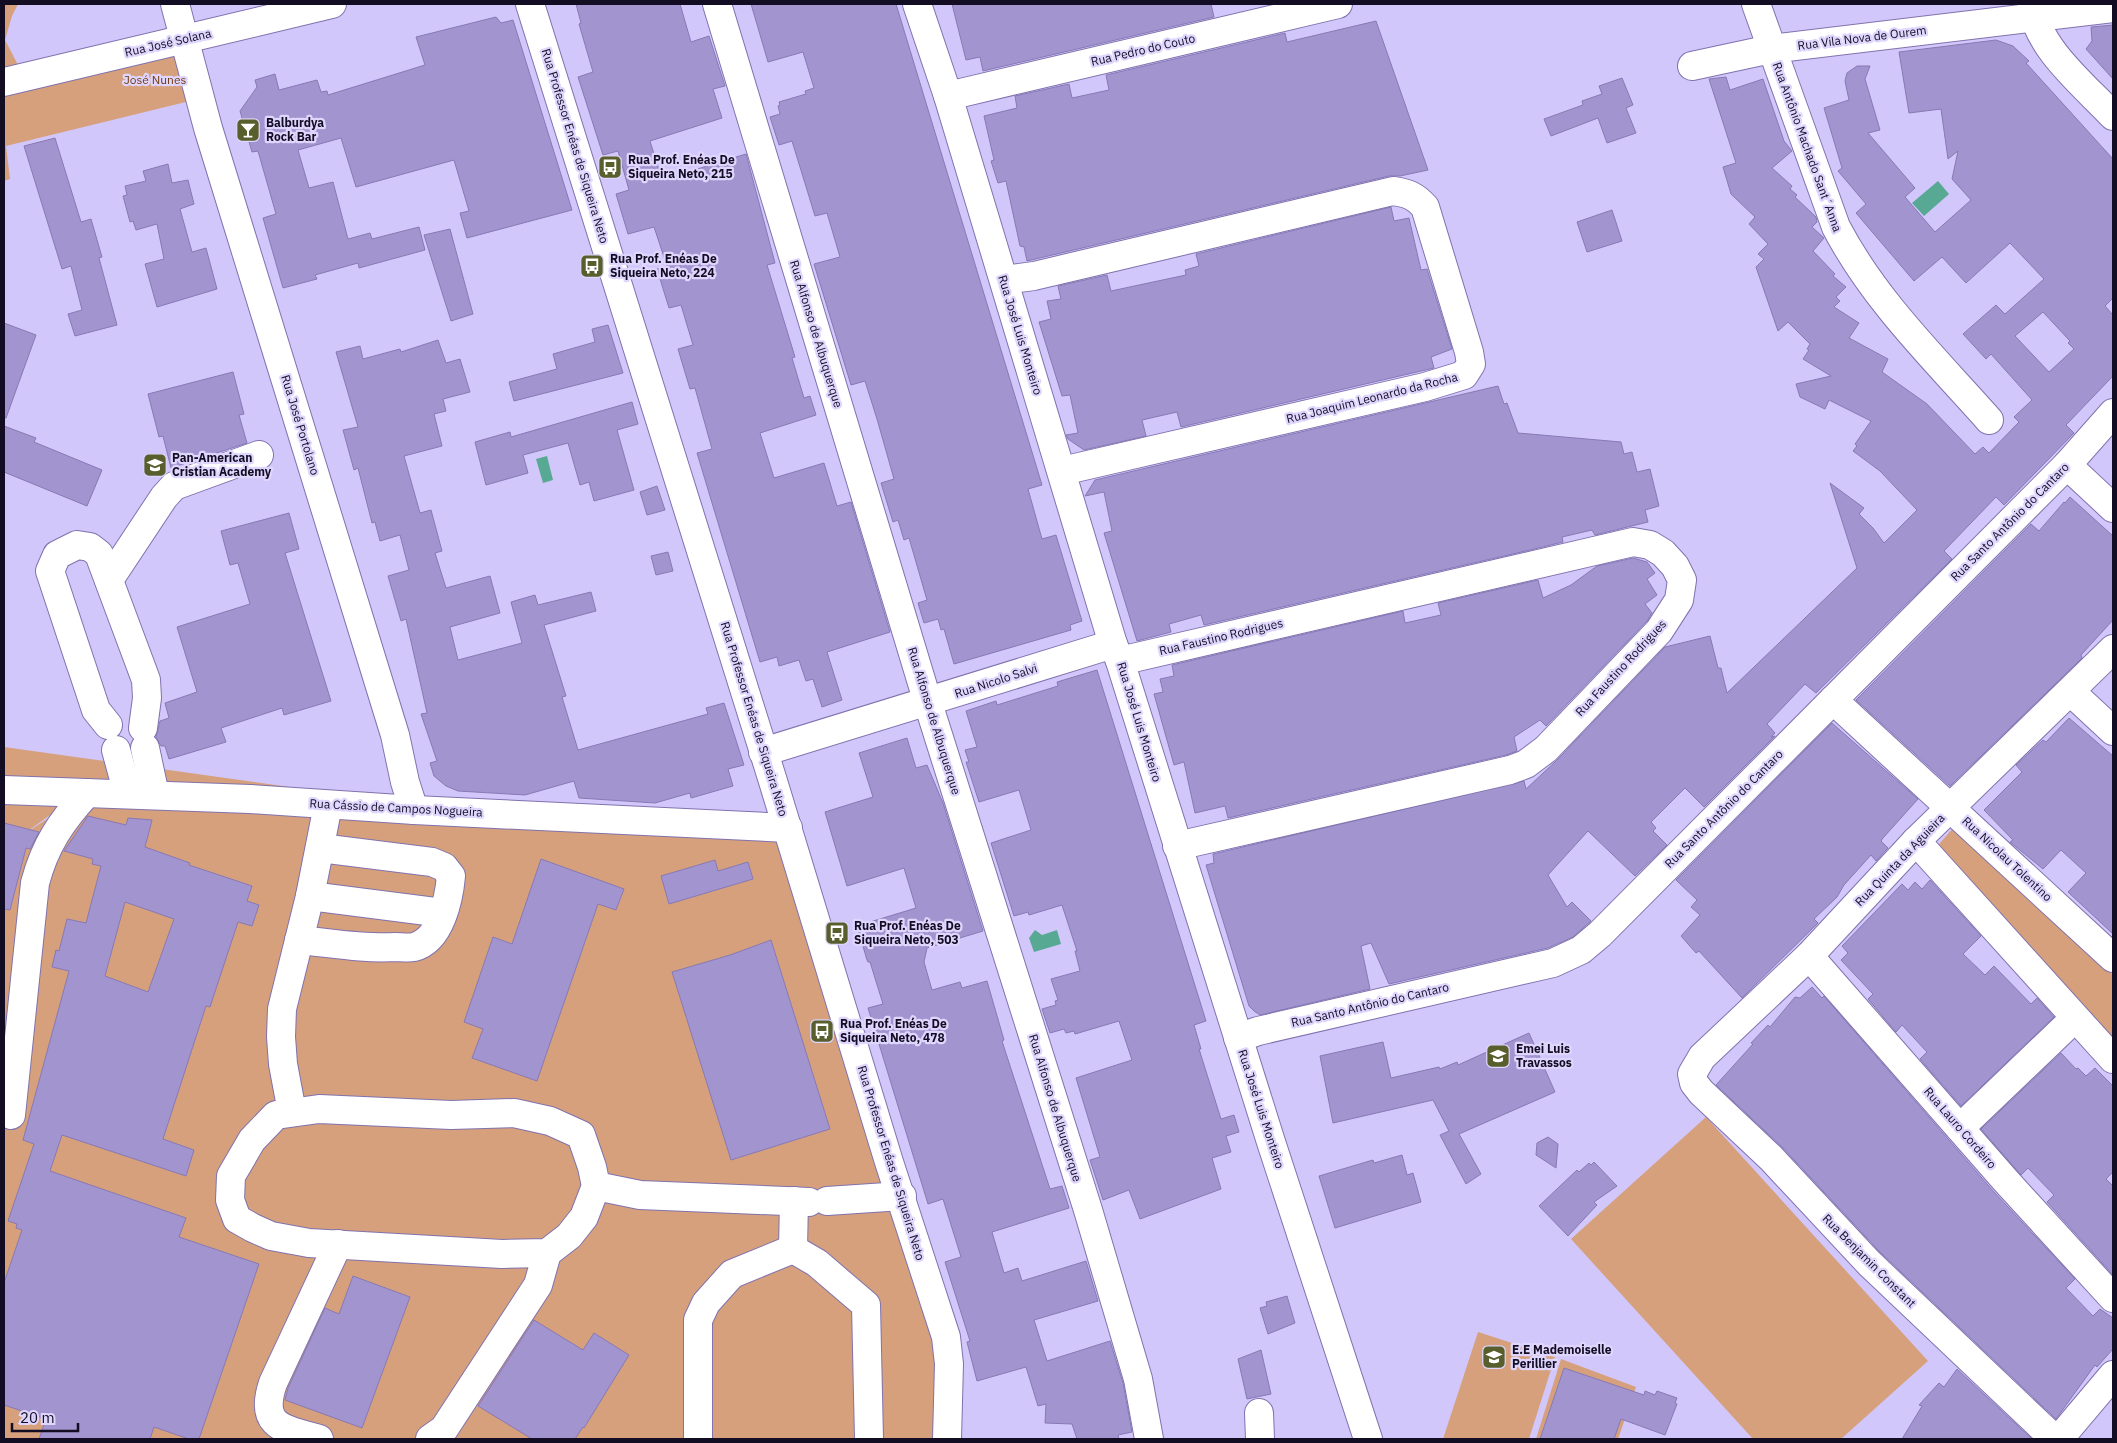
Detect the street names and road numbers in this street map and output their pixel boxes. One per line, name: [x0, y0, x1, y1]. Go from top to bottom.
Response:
street label: Rua Vila Nova de Ourem: [1797, 22, 1927, 53]
street label: Rua José Solana: [123, 25, 213, 60]
street label: Rua Pedro do Couto: [1089, 30, 1197, 69]
street label: Rua Professor Enéas de Siqueira Neto: [539, 47, 612, 245]
street label: Rua Antônio Machado Sant´Anna: [1770, 60, 1845, 234]
street label: Rua Alfonso de Albuquerque: [787, 258, 846, 410]
street label: Rua José Luis Monteiro: [995, 273, 1046, 397]
street label: Rua Joaquim Leonardo da Rocha: [1285, 369, 1460, 426]
street label: Rua José Portolano: [278, 373, 323, 477]
street label: Rua Santo Antônio do Cantaro: [1947, 459, 2072, 584]
street label: Rua Faustino Rodrigues: [1157, 615, 1284, 658]
street label: Rua Faustino Rodrigues: [1572, 616, 1669, 719]
street label: Rua Professor Enéas de Siqueira Neto: [718, 620, 791, 818]
street label: Rua Alfonso de Albuquerque: [905, 645, 964, 797]
street label: Rua Nicolo Salvi: [953, 660, 1039, 701]
street label: Rua José Luis Monteiro: [1114, 660, 1165, 784]
street label: Rua Santo Antônio do Cantaro: [1661, 746, 1786, 871]
street label: Rua Cássio de Campos Nogueira: [309, 795, 484, 820]
street label: Rua Quinta da Aguieira: [1852, 810, 1948, 909]
street label: Rua Nicolau Tolentino: [1959, 813, 2056, 904]
street label: Rua Santo Antônio do Cantaro: [1290, 979, 1450, 1030]
street label: Rua Alfonso de Albuquerque: [1026, 1032, 1085, 1184]
street label: Rua José Luis Monteiro: [1235, 1047, 1288, 1171]
street label: Rua Professor Enéas de Siqueira Neto: [855, 1064, 928, 1262]
street label: Rua Lauro Cordeiro: [1921, 1084, 2000, 1172]
street label: Rua Benjamin Constant: [1820, 1211, 1919, 1310]

